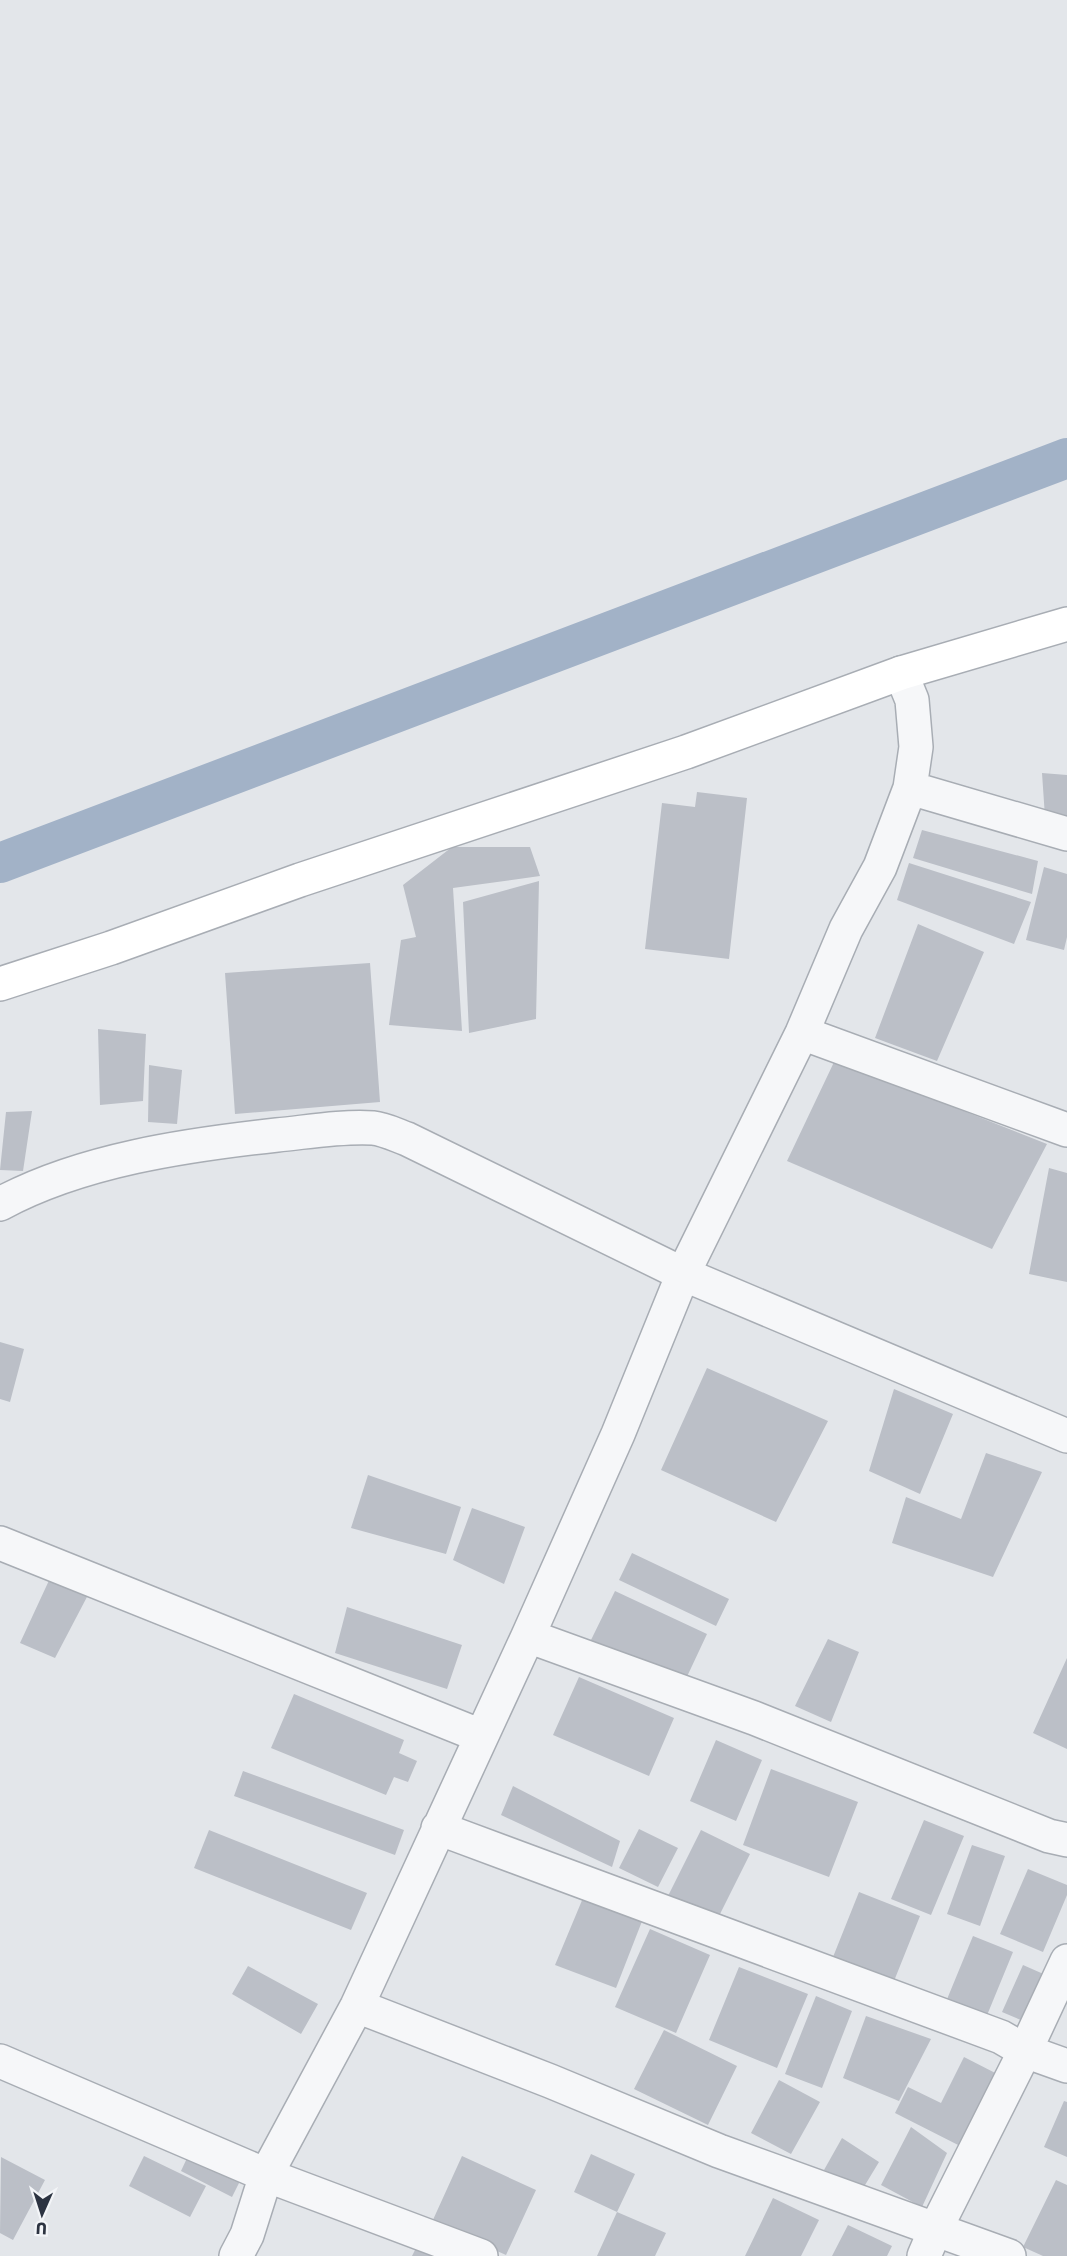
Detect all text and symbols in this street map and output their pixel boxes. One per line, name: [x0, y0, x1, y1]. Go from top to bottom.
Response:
north arrow: [12, 2184, 72, 2244]
text: U: [35, 2217, 47, 2240]

